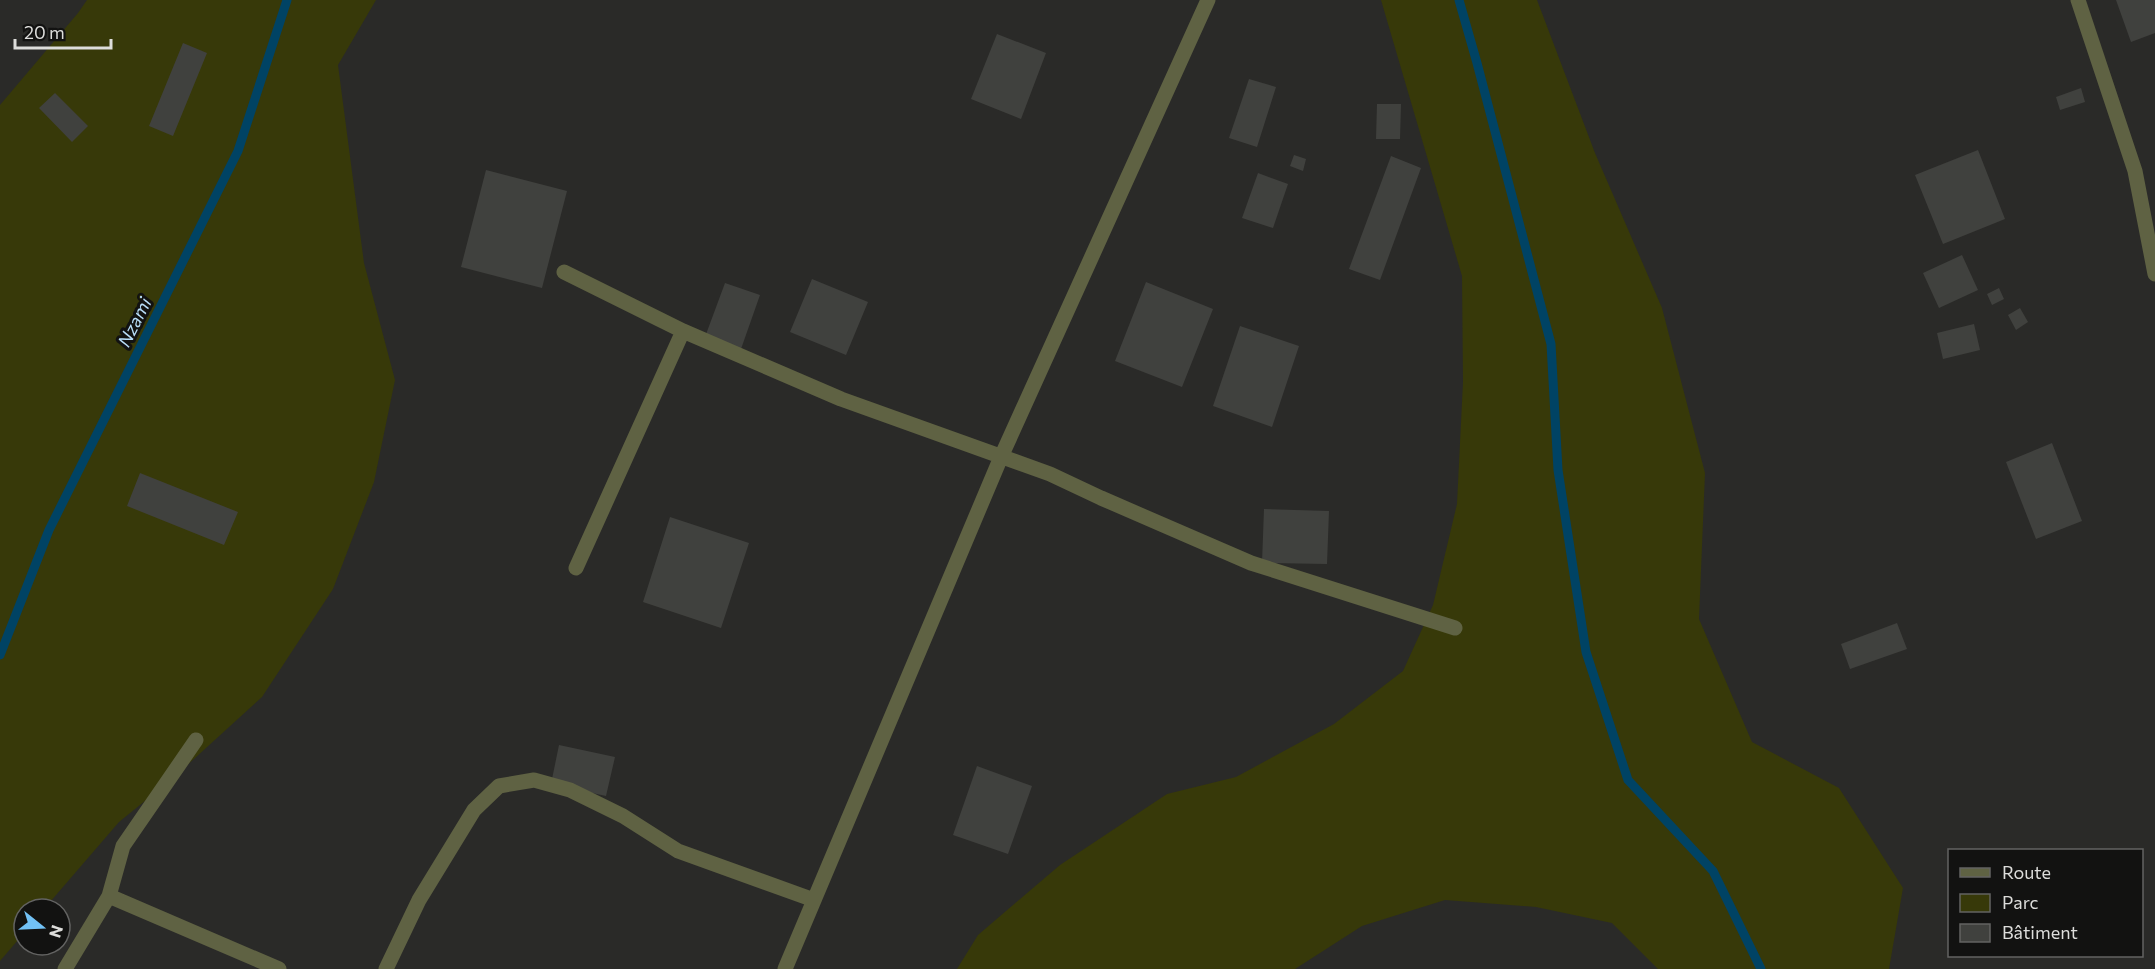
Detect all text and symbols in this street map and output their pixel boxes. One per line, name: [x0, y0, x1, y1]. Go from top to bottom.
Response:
scale bar: [15, 12, 111, 50]
text: 20 m: [24, 21, 65, 43]
water label: Nzami: [112, 292, 156, 350]
legend: [1948, 849, 2143, 957]
text: Route: [2002, 861, 2051, 883]
text: Parc: [2002, 891, 2039, 913]
north arrow: [12, 897, 72, 957]
text: Bâtiment: [2002, 921, 2078, 943]
text: N: [46, 923, 68, 940]

